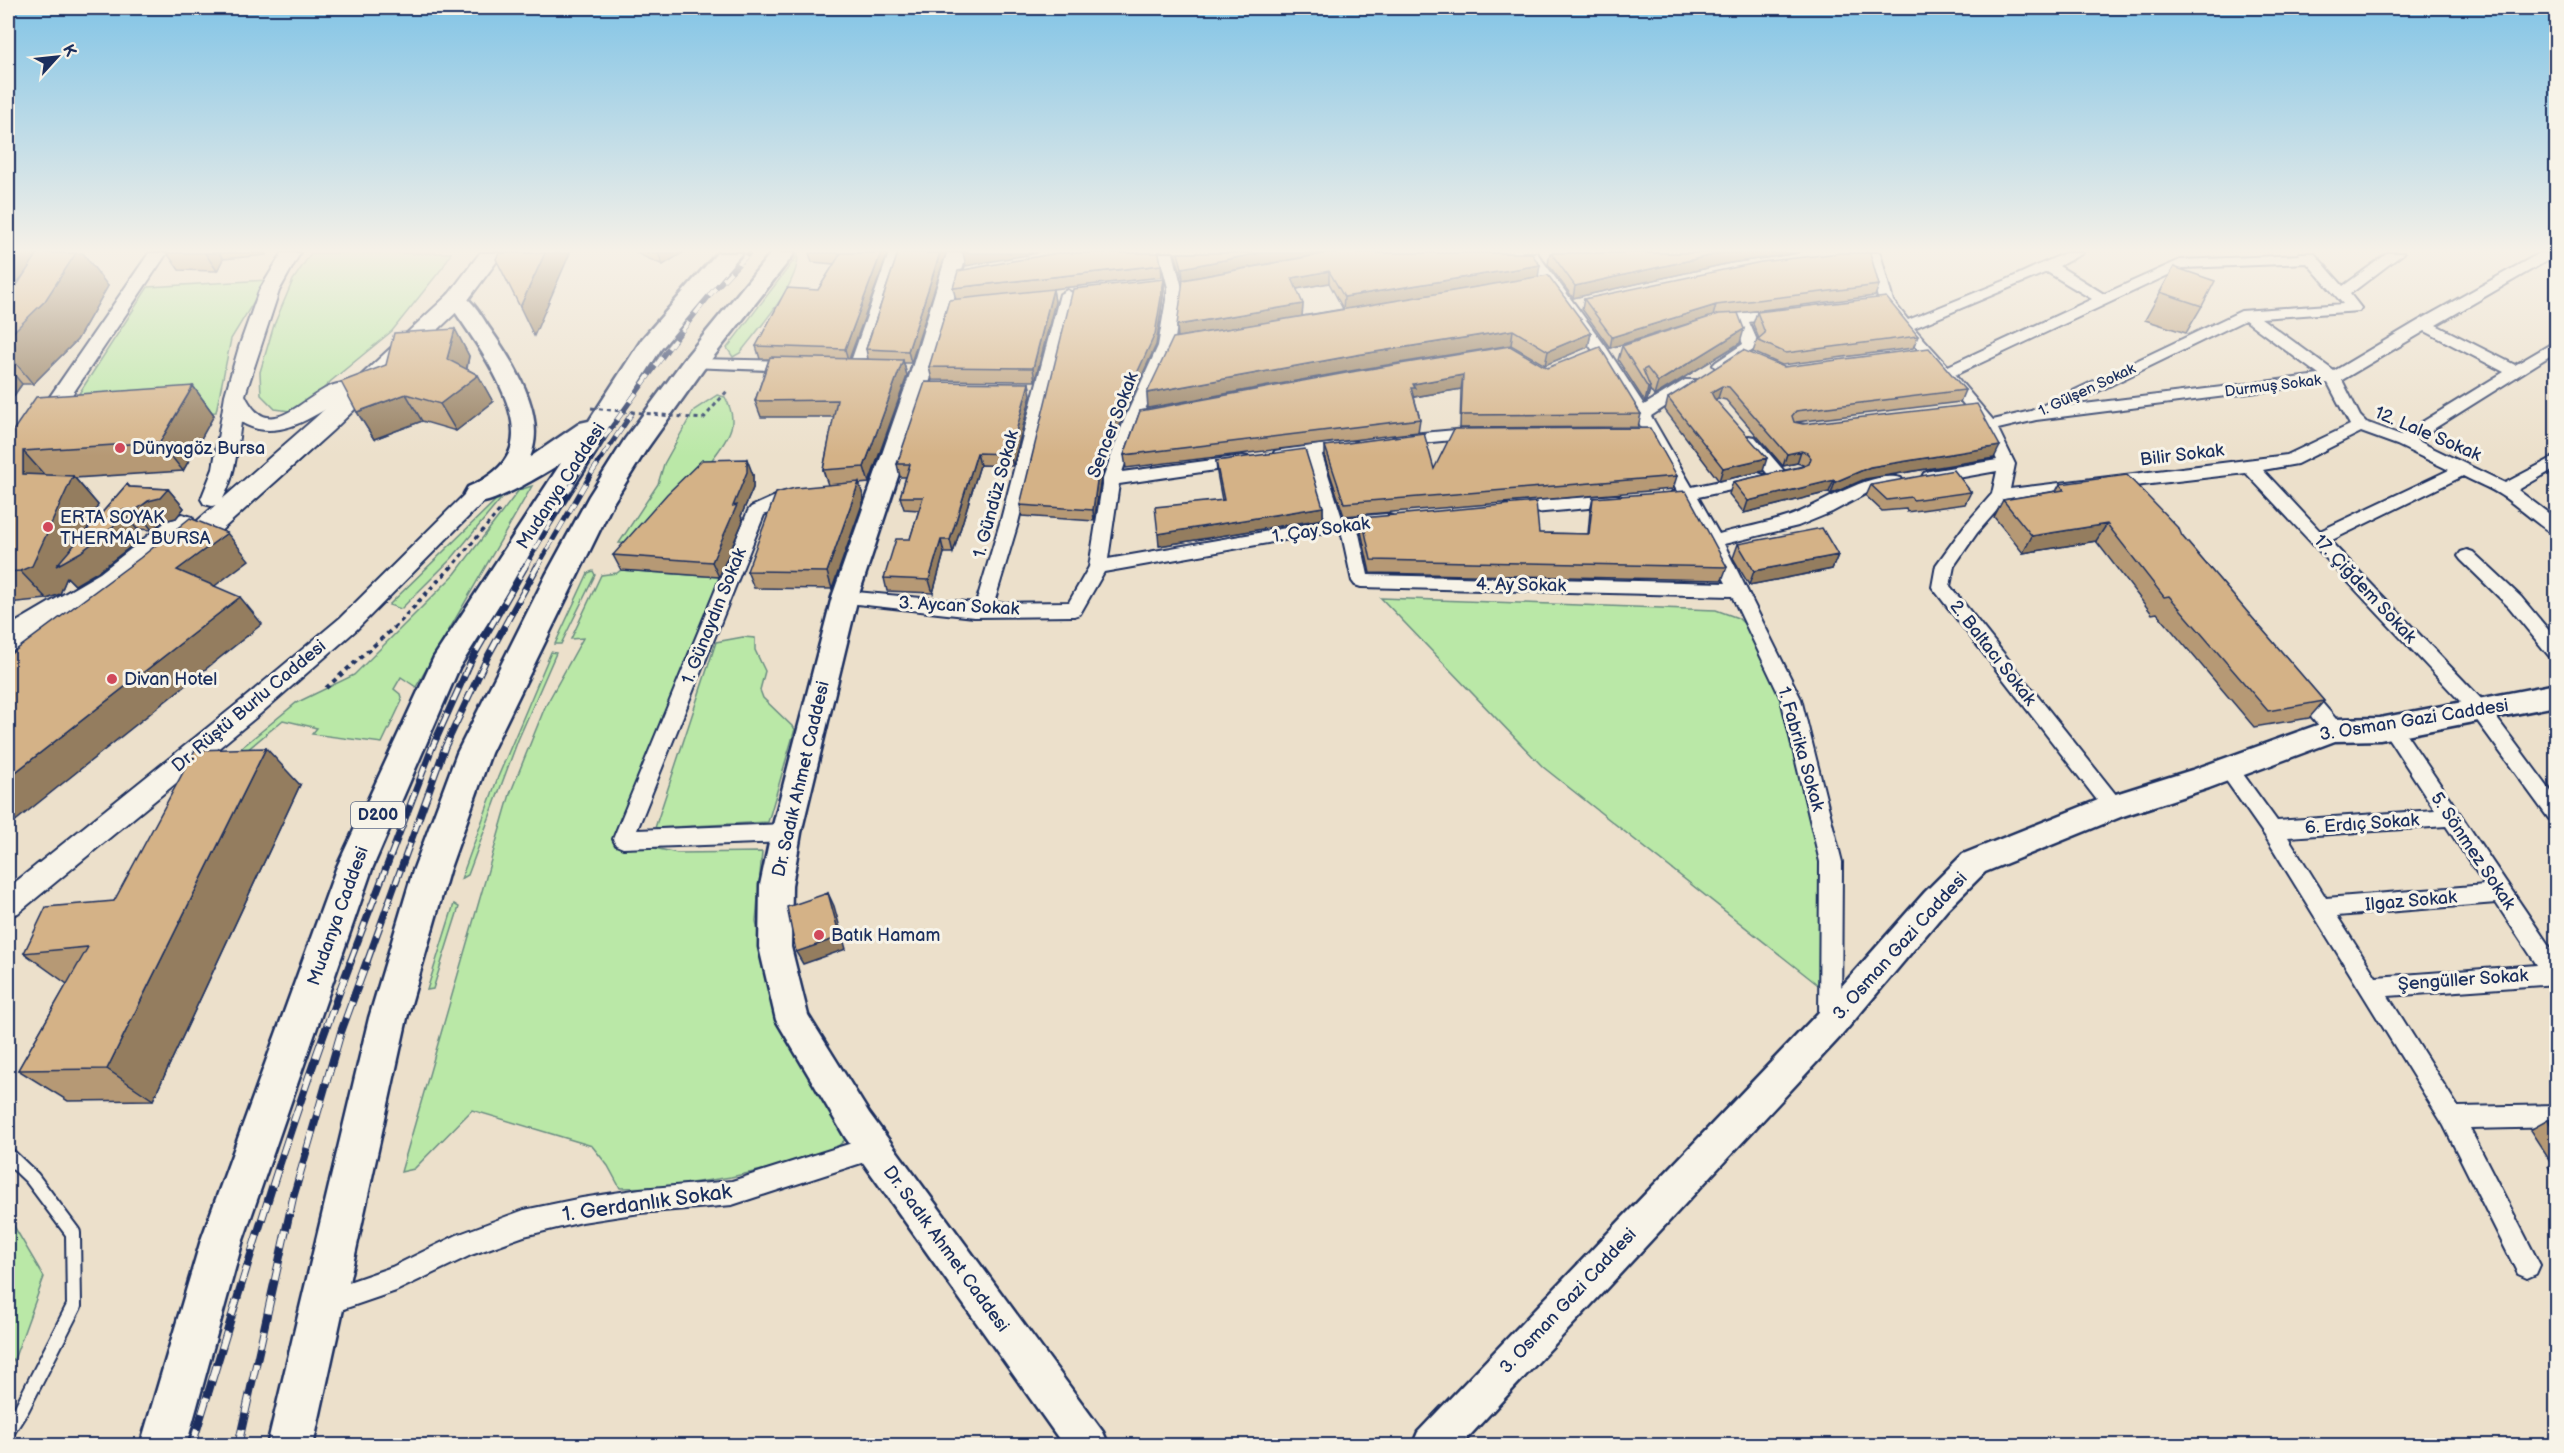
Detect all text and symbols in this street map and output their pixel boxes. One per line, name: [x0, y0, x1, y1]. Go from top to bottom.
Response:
north arrow: [27, 27, 87, 87]
text: K: [58, 42, 80, 60]
street label: 1. Gülşen Sokak: [2035, 359, 2139, 421]
street label: Sencer Sokak: [1083, 369, 1143, 481]
street label: Durmuş Sokak: [2224, 371, 2323, 401]
street label: 12. Lale Sokak: [2372, 402, 2485, 466]
street label: Mudanya Caddesi: [512, 419, 610, 553]
street label: 1. Gündüz Sokak: [969, 428, 1023, 560]
place label: Dünyagöz Bursa: [132, 438, 265, 459]
street label: Bilir Sokak: [2139, 439, 2225, 471]
marker: Dünyagöz Bursa: [113, 441, 127, 455]
place label: ERTA SOYAK THERMAL BURSA: [60, 507, 211, 549]
street label: 1. Çay Sokak: [1271, 513, 1371, 547]
marker: ERTA SOYAK THERMAL BURSA: [41, 520, 55, 534]
street label: 17. Çiğdem Sokak: [2309, 530, 2421, 648]
street label: 1. Günaydın Sokak: [677, 545, 751, 687]
street label: 4. Ay Sokak: [1476, 574, 1566, 596]
street label: 3. Aycan Sokak: [898, 592, 1020, 620]
street label: 2. Baltacı Sokak: [1945, 596, 2041, 710]
street label: Dr. Rüştü Burlu Caddesi: [168, 635, 330, 777]
place label: Divan Hotel: [124, 669, 217, 690]
marker: Divan Hotel: [105, 672, 119, 686]
street label: Dr. Sadık Ahmet Caddesi: [768, 679, 834, 879]
street label: 1. Fabrika Sokak: [1773, 684, 1829, 814]
street label: 3. Osman Gazi Caddesi: [2318, 695, 2510, 745]
street label: 5. Sönmez Sokak: [2426, 788, 2520, 914]
road number: D200: [351, 802, 405, 828]
street label: 6. Erdıç Sokak: [2304, 810, 2420, 838]
street label: Mudanya Caddesi: [303, 844, 373, 988]
street label: 3. Osman Gazi Caddesi: [1828, 868, 1972, 1024]
street label: Ilgaz Sokak: [2364, 887, 2458, 915]
place label: Batık Hamam: [831, 925, 940, 946]
marker: Batık Hamam: [812, 928, 826, 942]
street label: Şengüller Sokak: [2397, 965, 2529, 995]
street label: Dr. Sadık Ahmet Caddesi: [879, 1162, 1013, 1336]
street label: 1. Gerdanlık Sokak: [561, 1179, 734, 1227]
street label: 3. Osman Gazi Caddesi: [1495, 1224, 1641, 1378]

